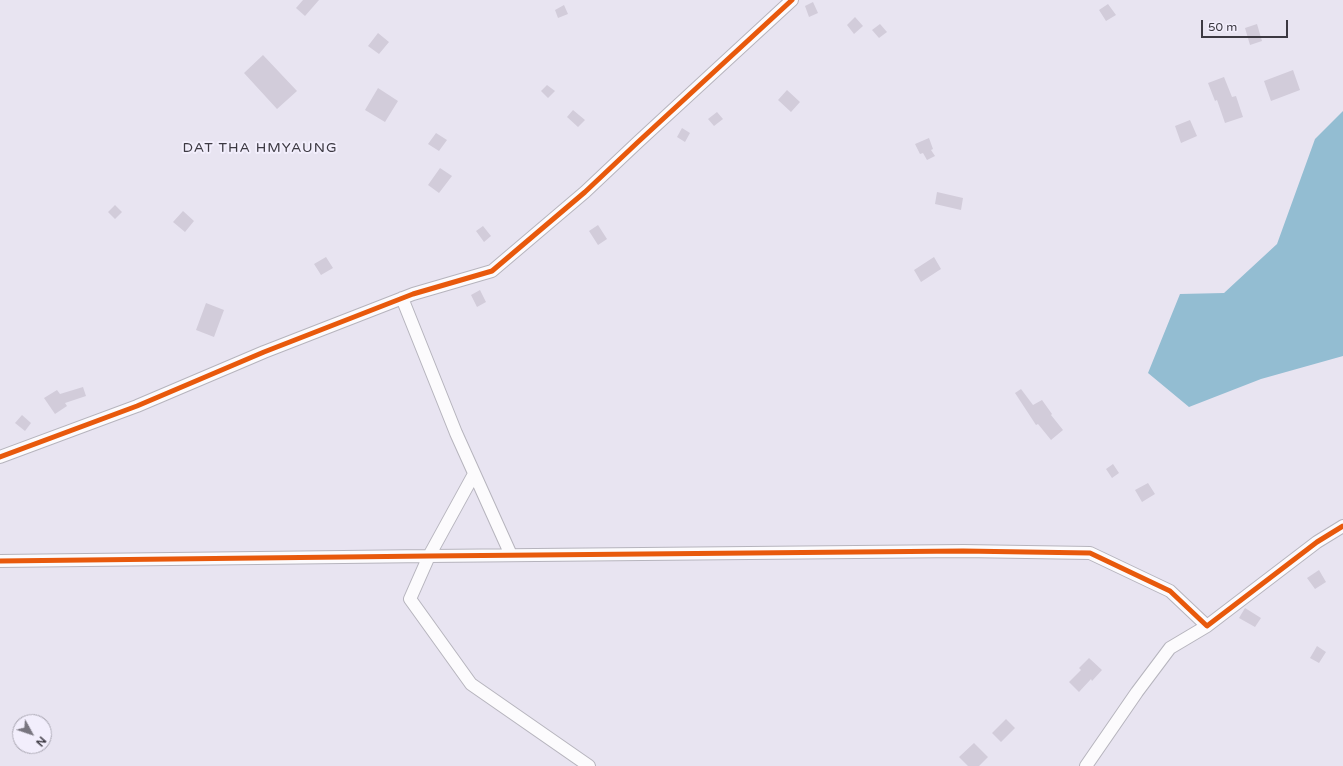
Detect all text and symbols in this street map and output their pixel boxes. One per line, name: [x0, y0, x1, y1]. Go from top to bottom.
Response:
scale bar: [1203, 12, 1290, 38]
text: 50 m: [1208, 20, 1237, 34]
district label: DAT THA HMYAUNG: [182, 140, 338, 156]
north arrow: [12, 714, 52, 754]
text: N: [33, 734, 49, 749]

